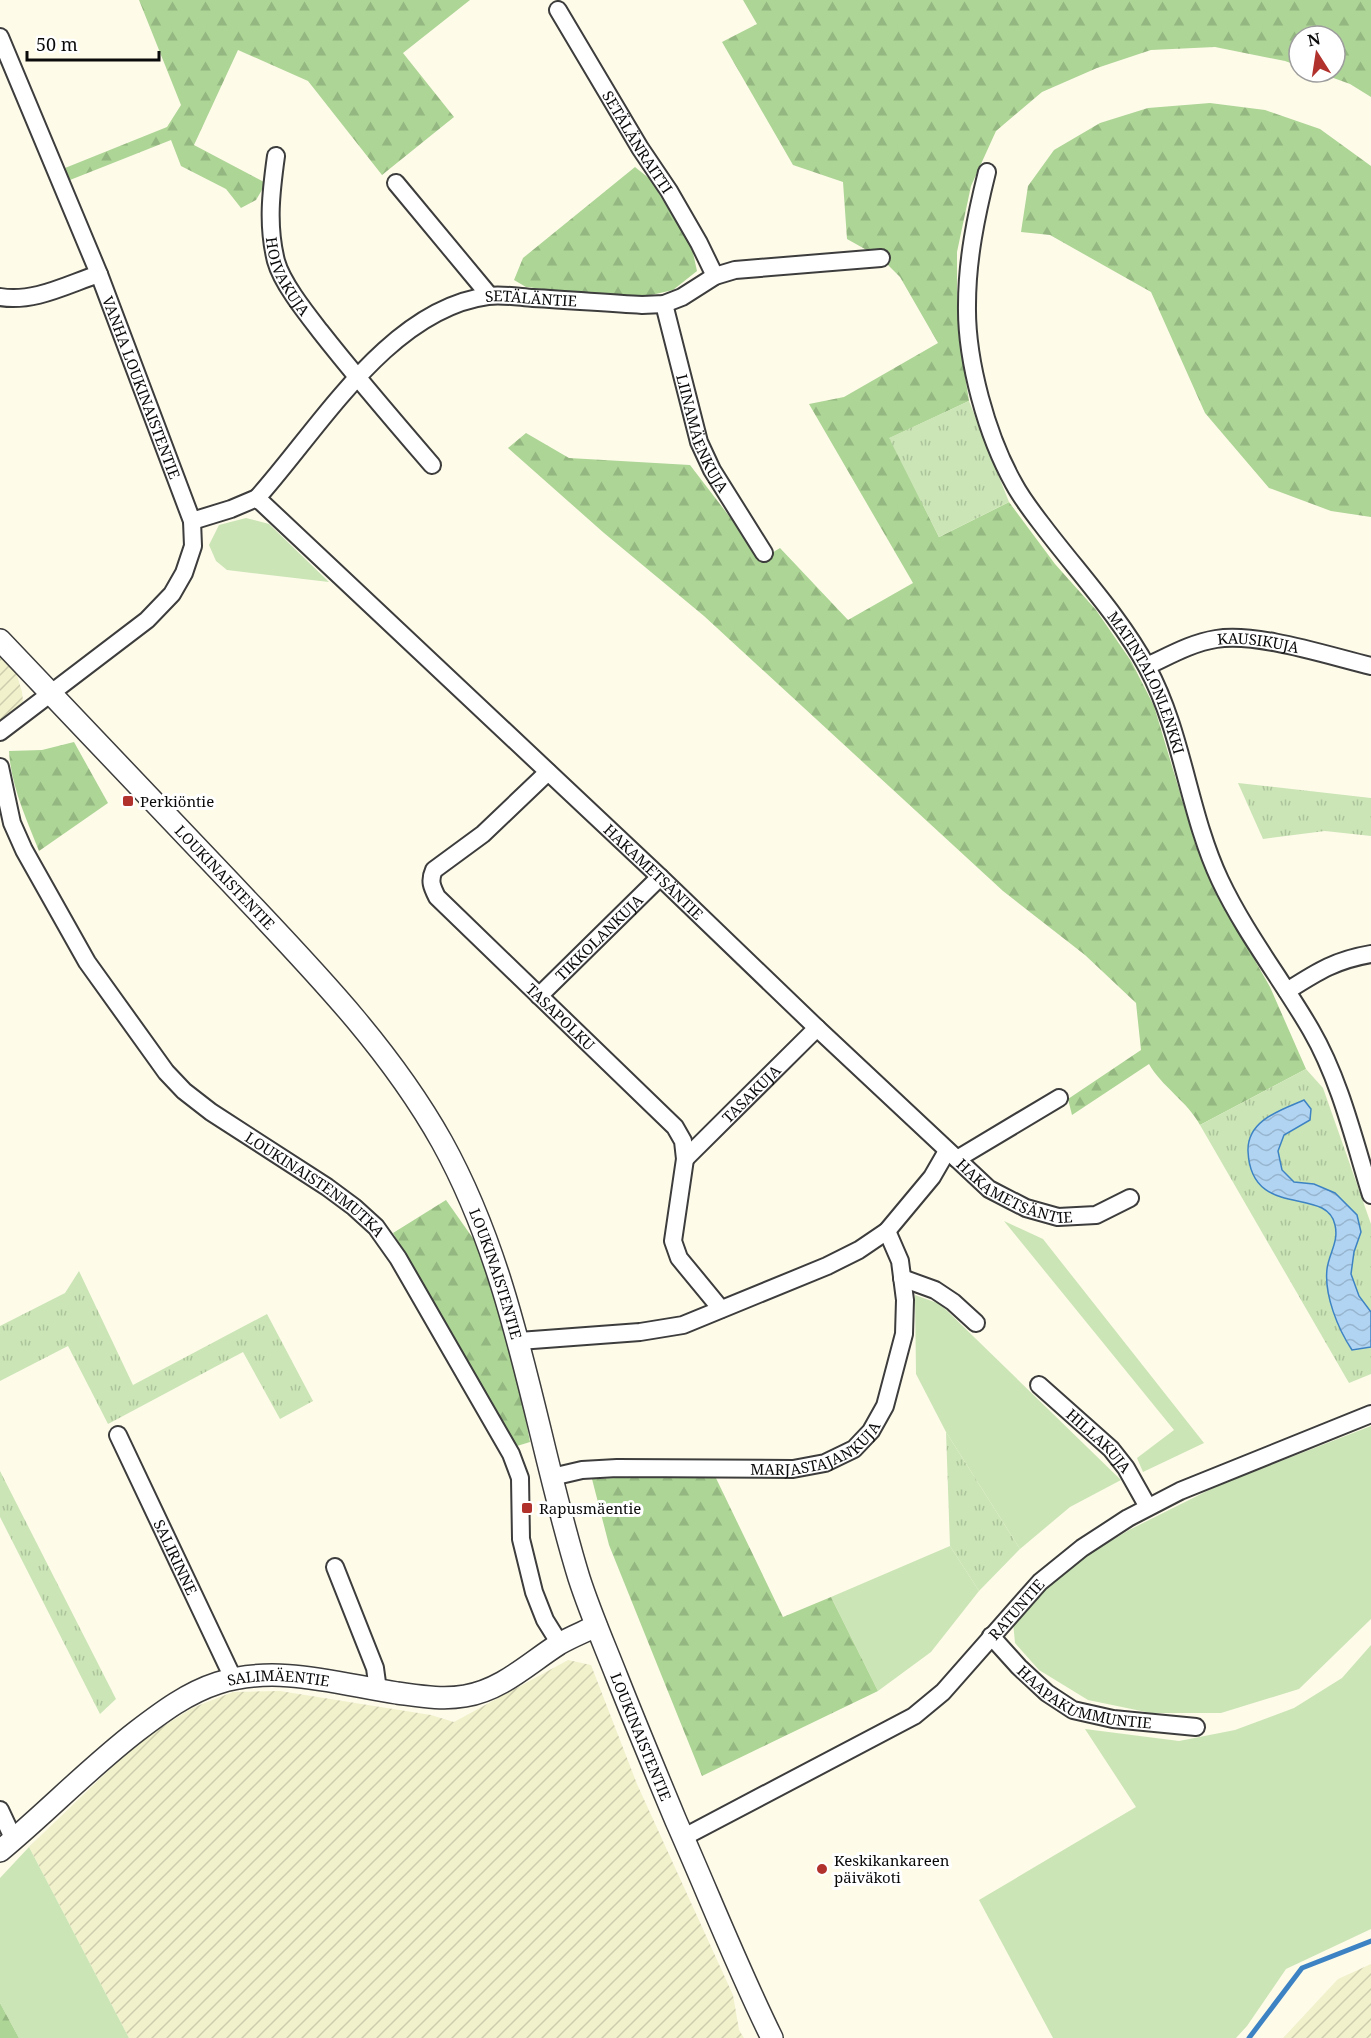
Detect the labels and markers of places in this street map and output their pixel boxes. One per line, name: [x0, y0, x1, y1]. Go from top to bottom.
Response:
place label: Perkiöntie: [140, 791, 214, 811]
marker: Perkiöntie: [121, 794, 135, 808]
place label: Rapusmäentie: [539, 1498, 641, 1518]
marker: Rapusmäentie: [520, 1501, 534, 1515]
place label: Keskikankareen päiväkoti: [834, 1850, 950, 1887]
marker: Keskikankareen päiväkoti: [815, 1862, 829, 1876]

